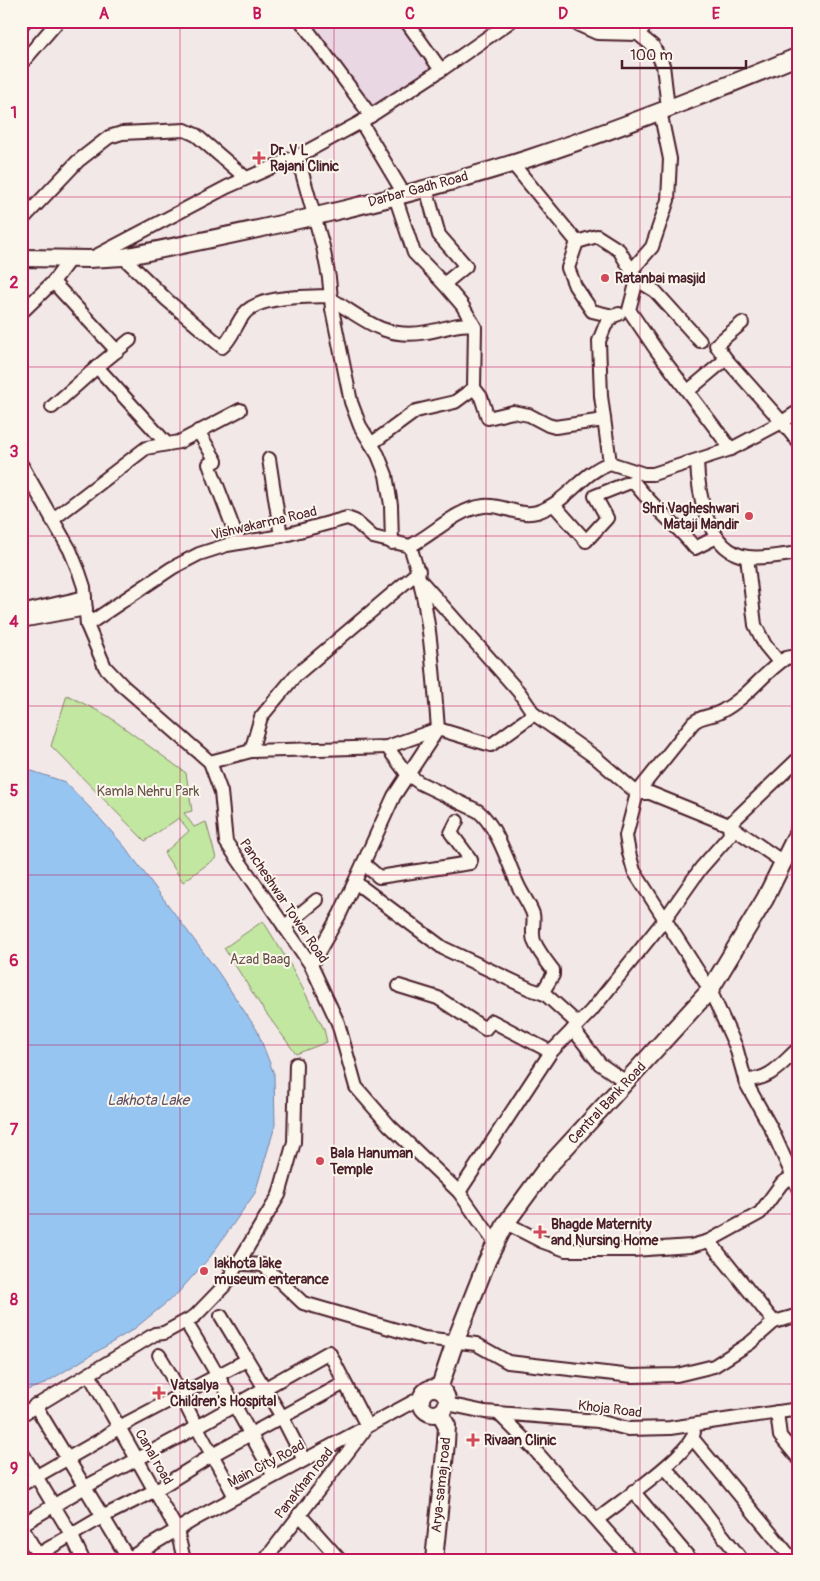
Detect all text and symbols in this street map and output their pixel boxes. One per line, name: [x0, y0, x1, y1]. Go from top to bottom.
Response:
text: A: [99, 4, 110, 24]
text: B: [252, 4, 262, 24]
text: C: [405, 4, 415, 24]
text: D: [558, 4, 568, 24]
text: E: [712, 4, 721, 24]
scale bar: [622, 38, 746, 70]
text: 100 m: [630, 46, 673, 65]
text: 1: [11, 103, 17, 123]
place label: Dr. V L Rajani Clinic: [270, 142, 339, 175]
marker: Dr. V L Rajani Clinic: [252, 151, 266, 165]
street label: Darbar Gadh Road: [366, 167, 470, 211]
place label: Ratanbai masjid: [615, 270, 706, 287]
marker: Ratanbai masjid: [599, 272, 611, 284]
text: 2: [10, 273, 19, 293]
text: 3: [10, 442, 19, 462]
place label: Shri Vagheshwari Mataji Mandir: [642, 500, 740, 533]
street label: Vishwakarma Road: [209, 503, 319, 543]
marker: Shri Vagheshwari Mataji Mandir: [743, 510, 755, 522]
text: 4: [9, 612, 19, 632]
text: 5: [10, 781, 19, 801]
park label: Kamla Nehru Park: [97, 783, 200, 800]
street label: Pancheshwar Tower Road: [236, 836, 332, 967]
text: 6: [9, 951, 19, 971]
park label: Azad Baag: [230, 951, 290, 968]
street label: Central Bank Road: [565, 1058, 650, 1148]
water label: Lakhota Lake: [107, 1091, 191, 1110]
text: 7: [10, 1120, 19, 1140]
place label: Bala Hanuman Temple: [329, 1145, 413, 1178]
marker: Bala Hanuman Temple: [314, 1155, 326, 1167]
place label: Bhagde Maternity and Nursing Home: [551, 1216, 659, 1249]
marker: Bhagde Maternity and Nursing Home: [533, 1225, 547, 1239]
place label: lakhota lake museum enterance: [214, 1255, 330, 1288]
marker: lakhota lake museum enterance: [198, 1265, 210, 1277]
text: 8: [10, 1290, 18, 1310]
place label: Vatsalya Children's Hospital: [170, 1377, 277, 1410]
marker: Vatsalya Children's Hospital: [152, 1386, 166, 1400]
street label: Khoja Road: [577, 1397, 643, 1421]
street label: Canal road: [131, 1426, 177, 1488]
place label: Rivaan Clinic: [484, 1432, 557, 1449]
marker: Rivaan Clinic: [466, 1433, 480, 1447]
street label: Arya-samaj road: [428, 1436, 454, 1534]
street label: Main City Road: [225, 1437, 307, 1491]
street label: PanaKhan road: [271, 1444, 337, 1522]
text: 9: [10, 1459, 18, 1479]

